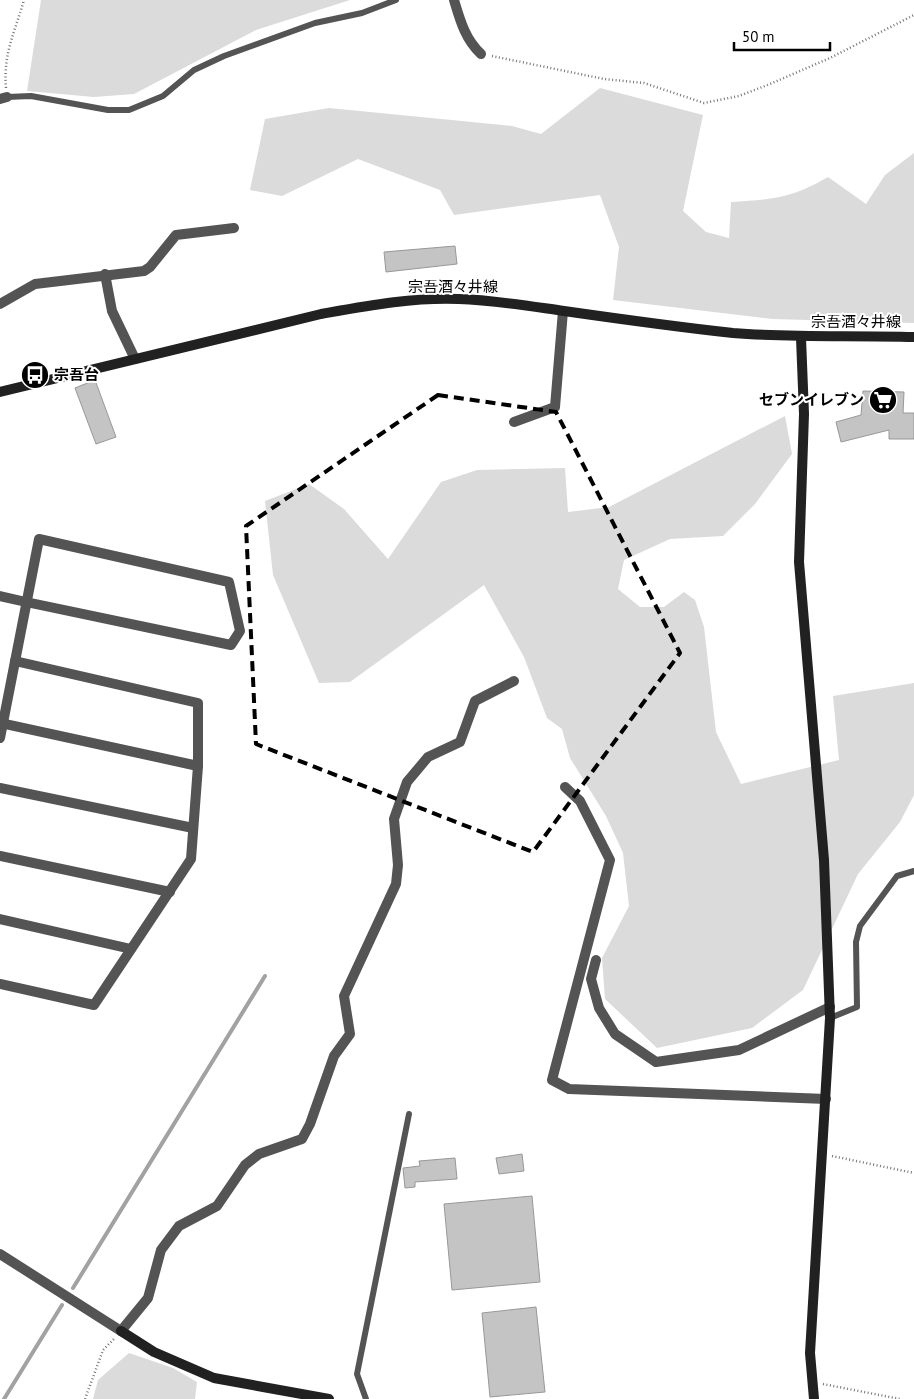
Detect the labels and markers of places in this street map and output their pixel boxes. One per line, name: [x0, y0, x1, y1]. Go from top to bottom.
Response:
bus stop icon: 宗吾台: [20, 360, 50, 390]
place label: 宗吾台: [54, 365, 99, 384]
supermarket icon: セブンイレブン: [868, 385, 898, 415]
place label: セブンイレブン: [759, 390, 864, 409]

